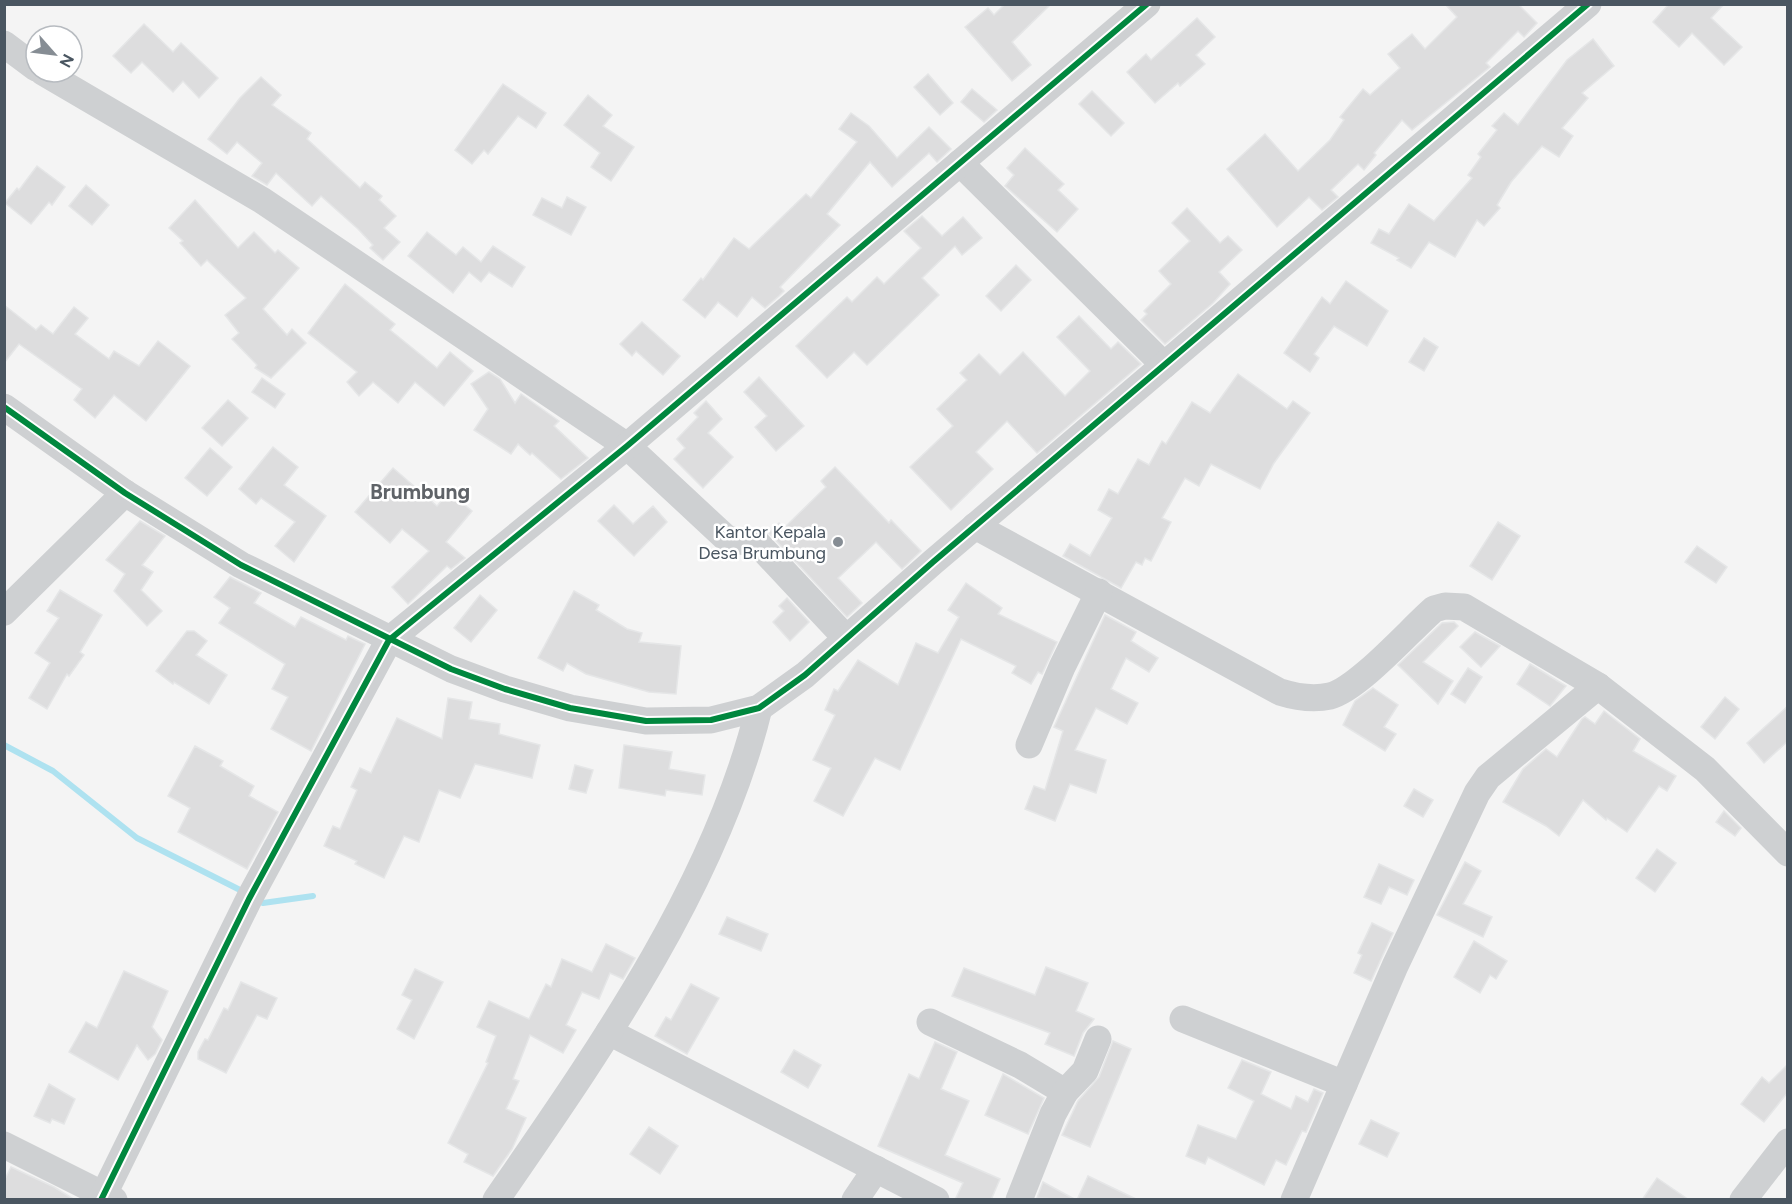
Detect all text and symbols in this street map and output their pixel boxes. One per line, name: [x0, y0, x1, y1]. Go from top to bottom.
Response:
north arrow: [24, 24, 84, 84]
text: N: [56, 51, 78, 71]
district label: Brumbung: [370, 479, 470, 504]
place label: Kantor Kepala Desa Brumbung: [698, 521, 826, 564]
marker: Kantor Kepala Desa Brumbung: [831, 535, 845, 549]

